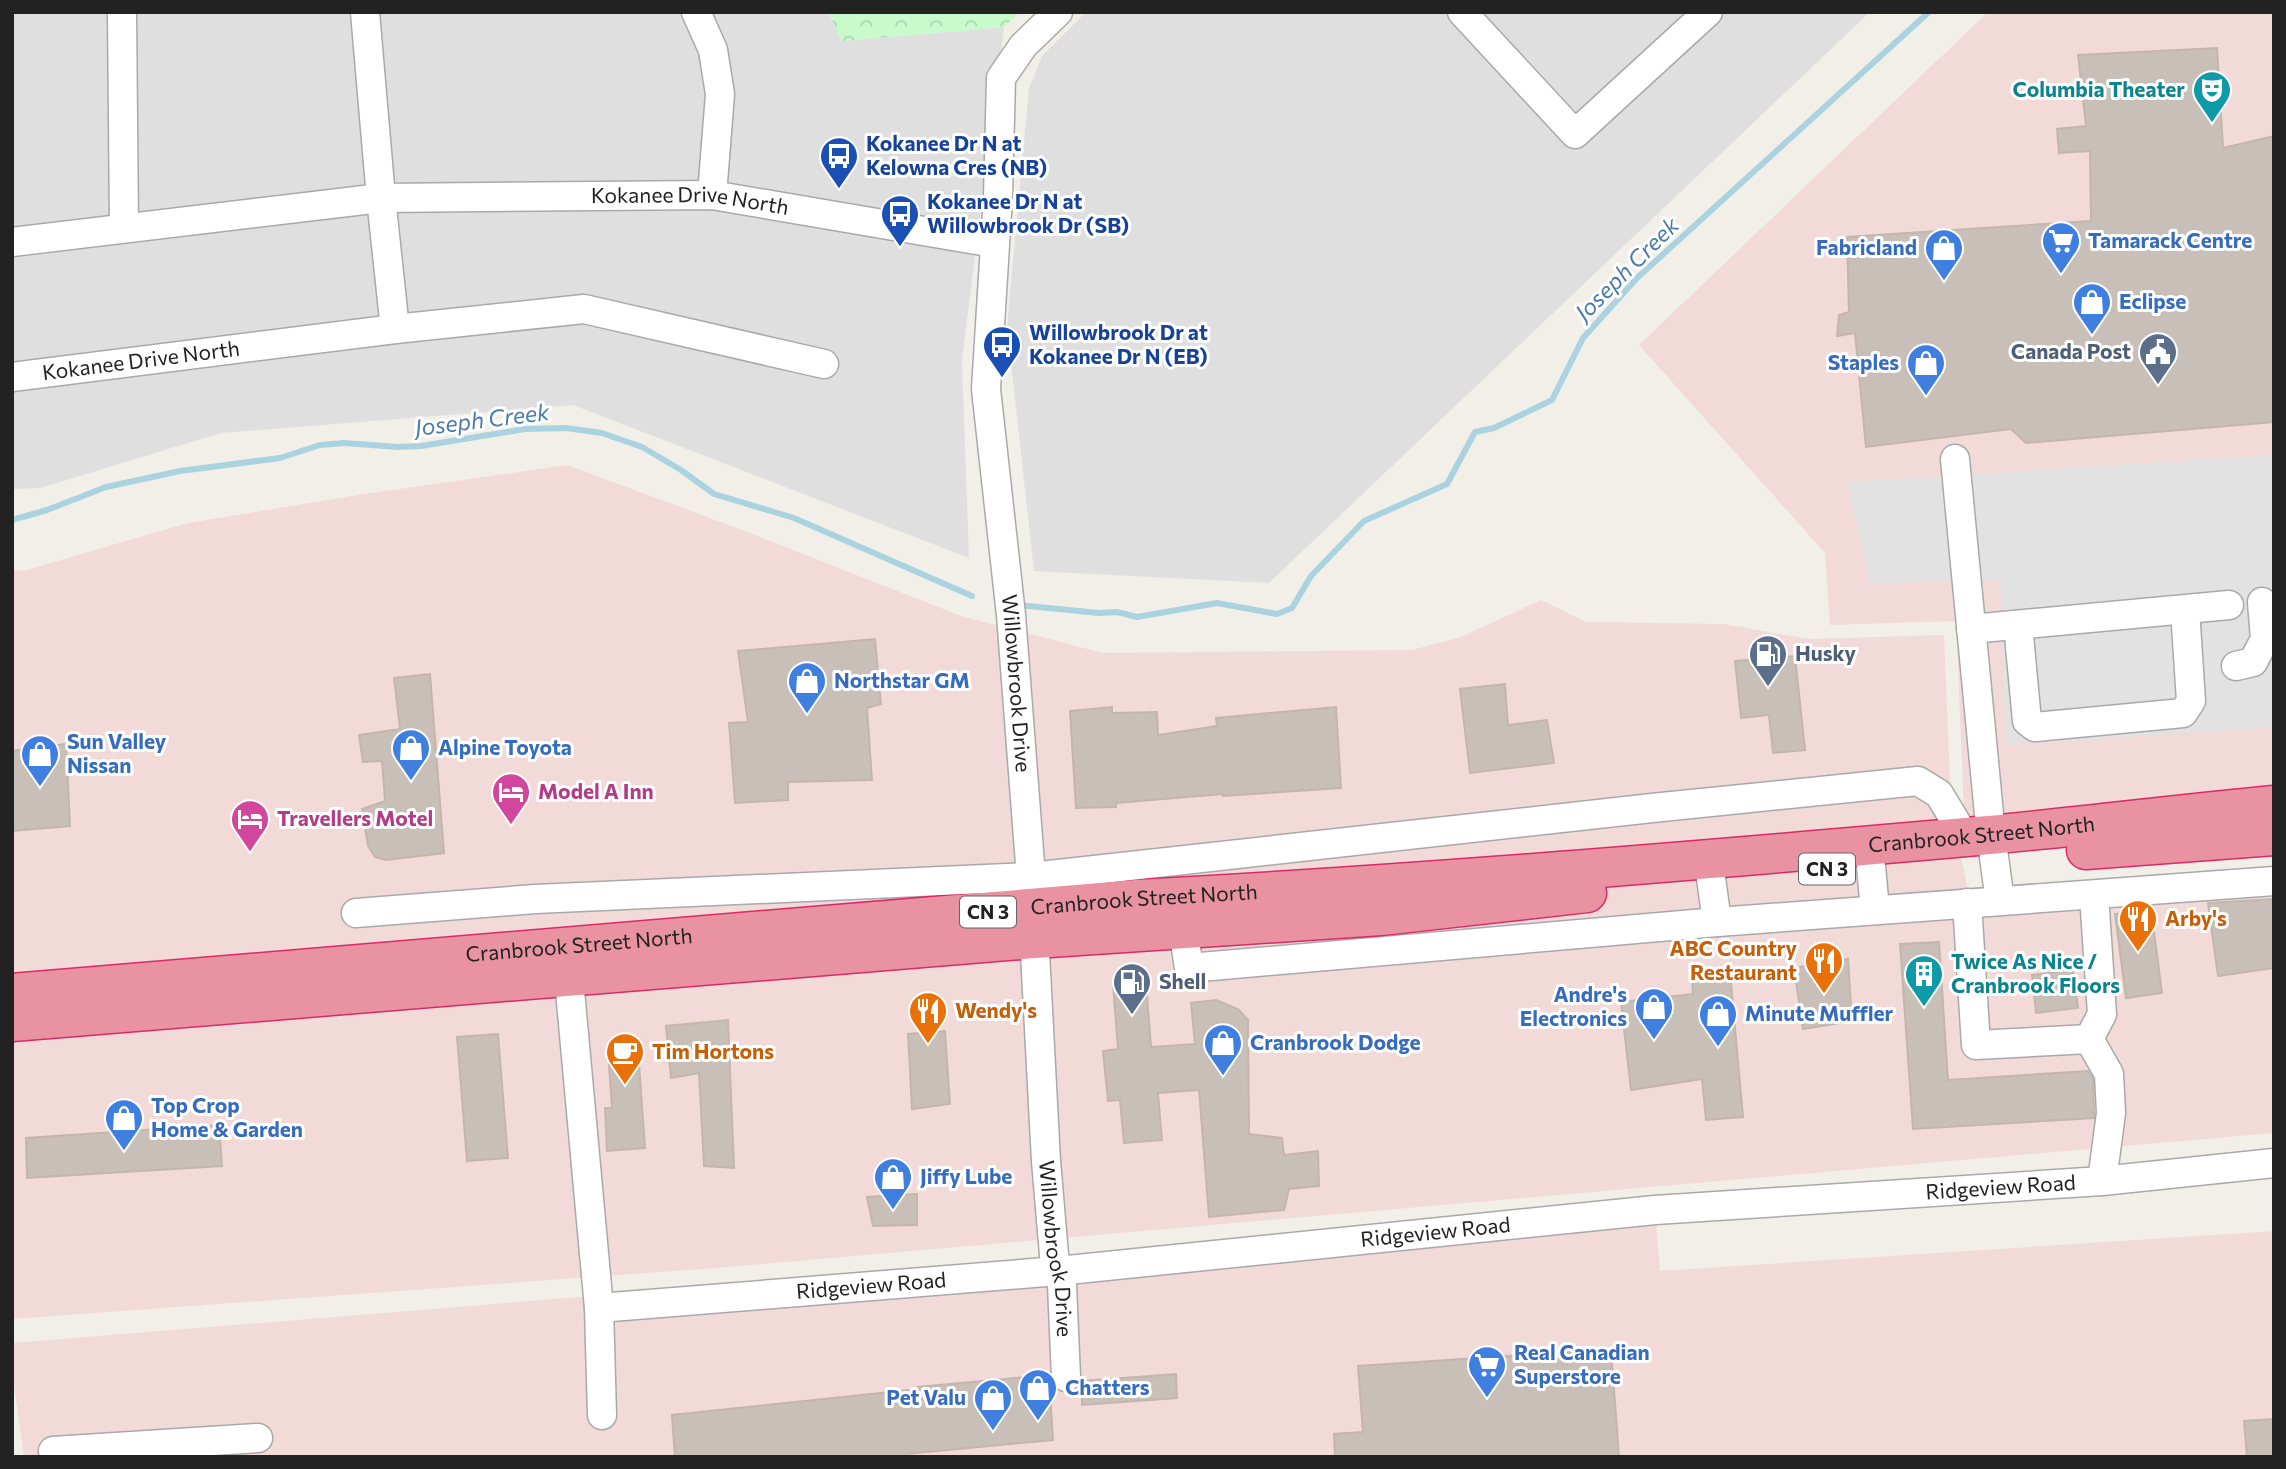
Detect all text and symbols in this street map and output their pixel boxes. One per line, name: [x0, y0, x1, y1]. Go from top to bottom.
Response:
theatre icon: Columbia Theater: [2191, 69, 2233, 124]
place label: Columbia Theater: [2012, 76, 2185, 101]
place label: Kokanee Dr N at Kelowna Cres (NB): [866, 130, 1047, 179]
bus stop icon: Kokanee Dr N at Kelowna Cres (NB): [818, 135, 860, 190]
street label: Kokanee Drive North: [591, 181, 791, 219]
place label: Kokanee Dr N at Willowbrook Dr (SB): [927, 188, 1129, 237]
bus stop icon: Kokanee Dr N at Willowbrook Dr (SB): [879, 193, 921, 248]
water label: Joseph Creek: [1567, 210, 1684, 327]
supermarket icon: Tamarack Centre: [2040, 220, 2082, 275]
shop icon: Fabricland: [1923, 227, 1965, 282]
place label: Tamarack Centre: [2088, 227, 2252, 252]
place label: Fabricland: [1816, 234, 1917, 259]
shop icon: Eclipse: [2071, 281, 2113, 336]
place label: Eclipse: [2119, 288, 2186, 313]
place label: Willowbrook Dr at Kokanee Dr N (EB): [1029, 319, 1208, 368]
bus stop icon: Willowbrook Dr at Kokanee Dr N (EB): [981, 324, 1023, 379]
public building icon: Canada Post: [2137, 331, 2179, 386]
street label: Kokanee Drive North: [41, 335, 241, 384]
place label: Canada Post: [2011, 338, 2131, 363]
shop icon: Staples: [1905, 342, 1947, 397]
place label: Staples: [1828, 349, 1899, 374]
water label: Joseph Creek: [411, 397, 551, 441]
street label: Willowbrook Drive: [998, 593, 1037, 773]
fuel station icon: Husky: [1747, 633, 1789, 688]
place label: Husky: [1795, 640, 1857, 665]
shop icon: Northstar GM: [786, 660, 828, 715]
place label: Northstar GM: [834, 667, 970, 692]
shop icon: Alpine Toyota: [390, 727, 432, 782]
place label: Sun Valley Nissan: [67, 728, 167, 777]
shop icon: Sun Valley Nissan: [19, 733, 61, 788]
place label: Alpine Toyota: [438, 734, 572, 759]
hotel icon: Model A Inn: [490, 771, 532, 826]
place label: Model A Inn: [538, 778, 654, 803]
hotel icon: Travellers Motel: [229, 798, 271, 853]
place label: Travellers Motel: [277, 805, 433, 830]
street label: Cranbrook Street North: [1867, 810, 2096, 856]
road number: CN 3: [1799, 854, 1855, 884]
street label: Cranbrook Street North: [1030, 878, 1258, 919]
road number: CN 3: [960, 896, 1016, 928]
restaurant icon: Arby's: [2117, 898, 2159, 953]
place label: Arby's: [2165, 905, 2227, 930]
street label: Cranbrook Street North: [464, 922, 693, 966]
place label: ABC Country Restaurant: [1670, 935, 1797, 984]
restaurant icon: ABC Country Restaurant: [1803, 940, 1845, 995]
place label: Twice As Nice / Cranbrook Floors: [1951, 948, 2120, 997]
building icon: Twice As Nice / Cranbrook Floors: [1903, 953, 1945, 1008]
fuel station icon: Shell: [1111, 961, 1153, 1016]
place label: Shell: [1159, 968, 1206, 993]
place label: Andre's Electronics: [1520, 981, 1627, 1030]
shop icon: Andre's Electronics: [1633, 986, 1675, 1041]
restaurant icon: Wendy's: [907, 990, 949, 1045]
shop icon: Minute Muffler: [1697, 993, 1739, 1048]
place label: Wendy's: [955, 997, 1037, 1022]
place label: Minute Muffler: [1745, 1000, 1894, 1025]
shop icon: Cranbrook Dodge: [1202, 1022, 1244, 1077]
place label: Cranbrook Dodge: [1250, 1029, 1421, 1054]
cafe icon: Tim Hortons: [604, 1031, 646, 1086]
place label: Tim Hortons: [652, 1038, 774, 1063]
place label: Top Crop Home & Garden: [151, 1092, 303, 1141]
shop icon: Top Crop Home & Garden: [103, 1097, 145, 1152]
shop icon: Jiffy Lube: [872, 1156, 914, 1211]
street label: Willowbrook Drive: [1035, 1159, 1078, 1338]
place label: Jiffy Lube: [920, 1163, 1012, 1188]
street label: Ridgeview Road: [1925, 1169, 2077, 1203]
street label: Ridgeview Road: [1359, 1211, 1512, 1251]
street label: Ridgeview Road: [795, 1266, 947, 1303]
place label: Real Canadian Superstore: [1514, 1339, 1650, 1388]
supermarket icon: Real Canadian Superstore: [1466, 1344, 1508, 1399]
shop icon: Chatters: [1017, 1367, 1059, 1422]
place label: Chatters: [1065, 1374, 1150, 1399]
shop icon: Pet Valu: [972, 1377, 1014, 1432]
place label: Pet Valu: [886, 1384, 966, 1409]

